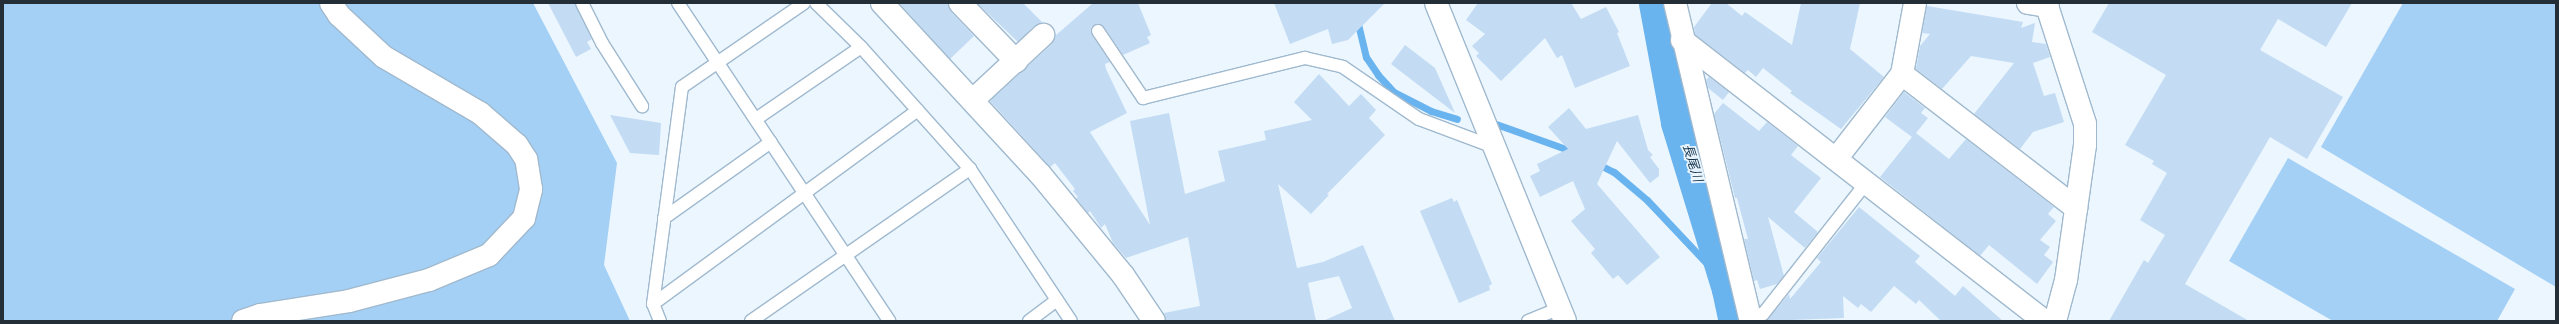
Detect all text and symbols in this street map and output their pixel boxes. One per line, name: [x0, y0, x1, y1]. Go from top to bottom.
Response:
water label: 長尾川: [1679, 142, 1705, 184]

